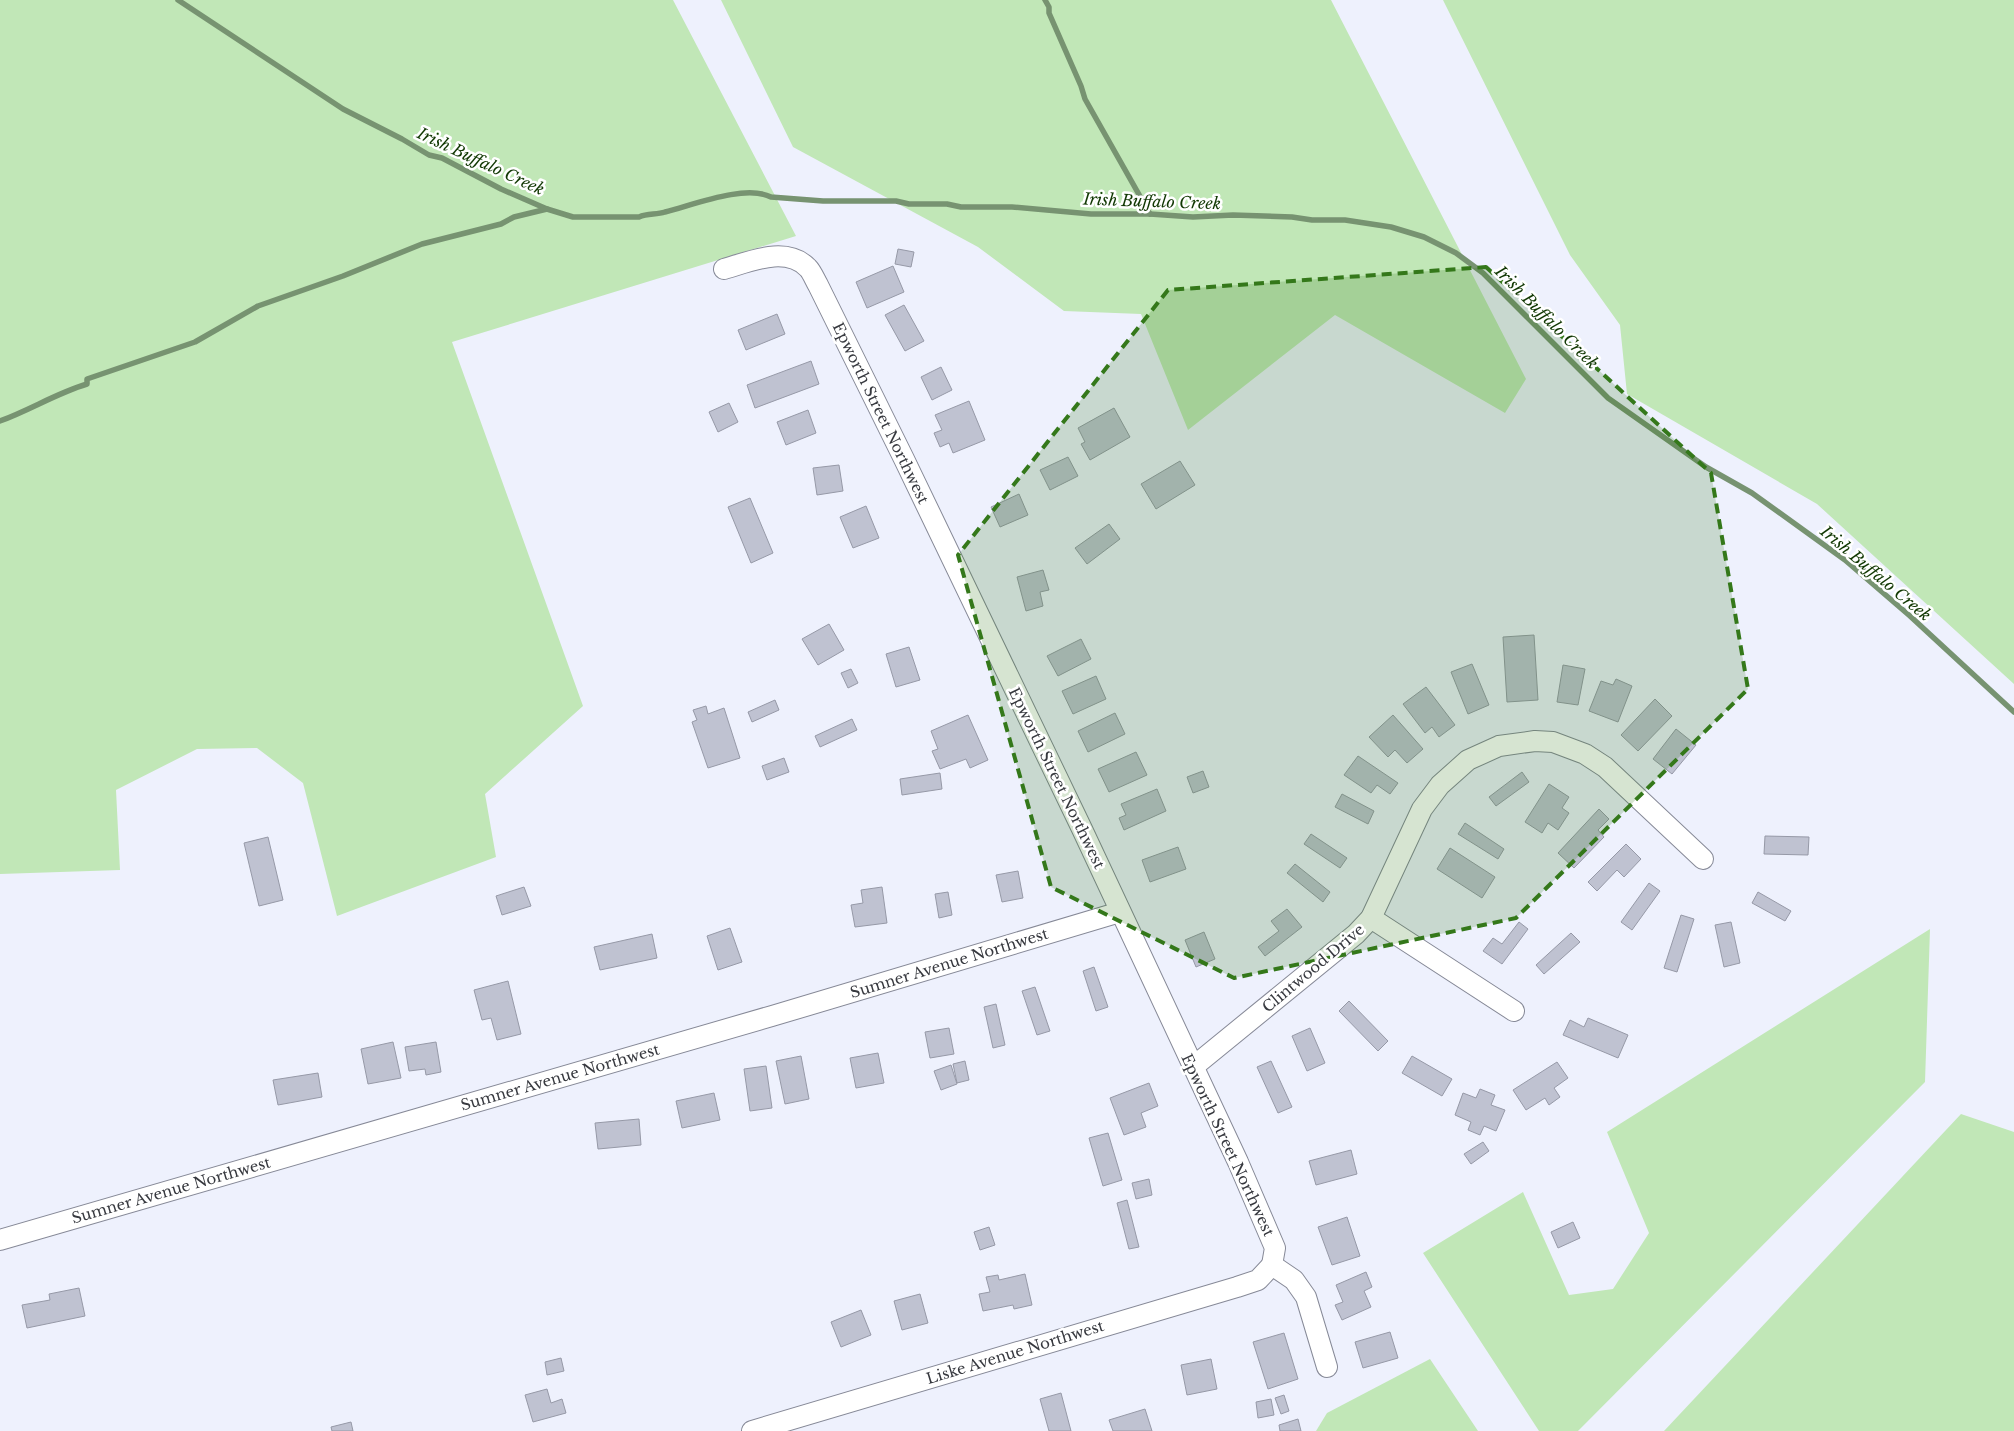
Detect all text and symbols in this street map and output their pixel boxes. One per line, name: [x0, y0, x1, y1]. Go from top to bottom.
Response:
water label: Irish Buffalo Creek: [413, 122, 548, 199]
water label: Irish Buffalo Creek: [1082, 189, 1221, 213]
water label: Irish Buffalo Creek: [1490, 260, 1603, 373]
street label: Epworth Street Northwest: [829, 319, 933, 507]
water label: Irish Buffalo Creek: [1816, 520, 1935, 625]
street label: Epworth Street Northwest: [1005, 684, 1109, 872]
street label: Clintwood Drive: [1258, 920, 1368, 1016]
street label: Sumner Avenue Northwest: [848, 924, 1051, 1002]
street label: Sumner Avenue Northwest: [458, 1039, 662, 1115]
street label: Epworth Street Northwest: [1177, 1051, 1279, 1240]
street label: Sumner Avenue Northwest: [69, 1152, 273, 1228]
street label: Liske Avenue Northwest: [924, 1316, 1106, 1388]

